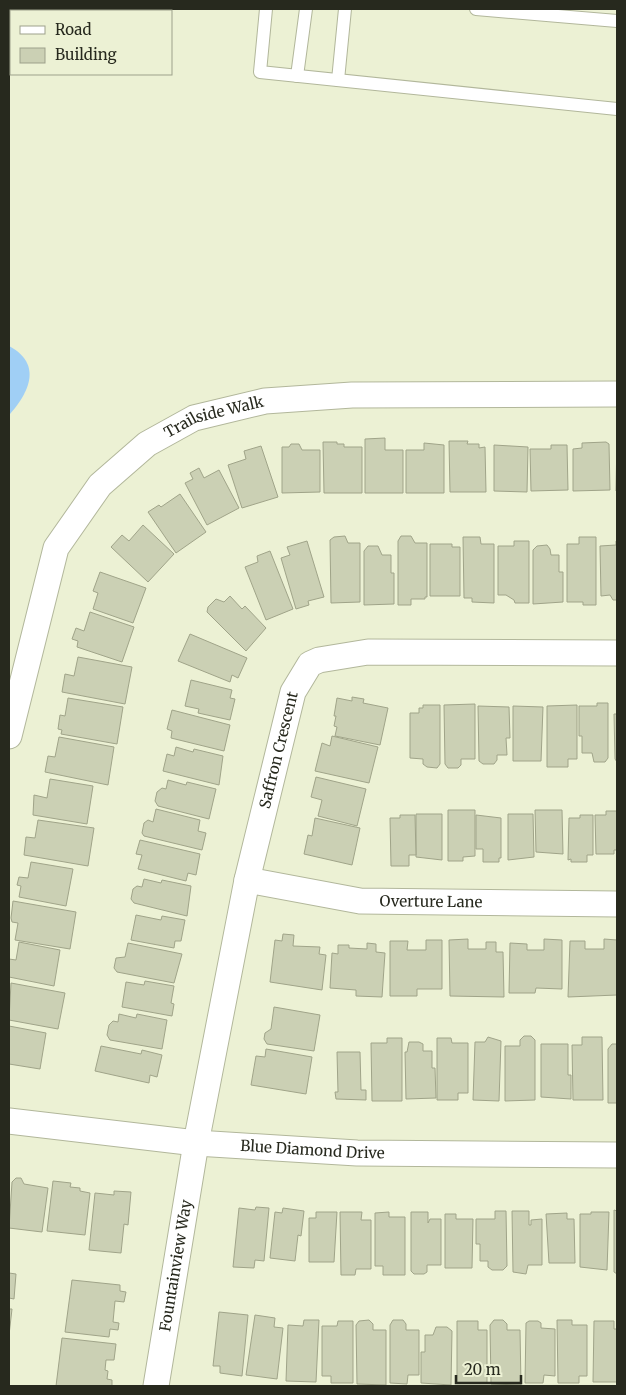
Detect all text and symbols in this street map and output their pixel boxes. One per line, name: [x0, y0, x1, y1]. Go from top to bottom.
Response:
legend: [10, 10, 172, 75]
text: Road: [55, 20, 91, 39]
text: Building: [55, 45, 117, 64]
street label: Trailside Walk: [161, 392, 266, 442]
street label: Saffron Crescent: [255, 689, 302, 810]
street label: Overture Lane: [380, 891, 483, 911]
street label: Blue Diamond Drive: [240, 1136, 385, 1162]
street label: Fountainview Way: [155, 1198, 196, 1333]
scale bar: [456, 1352, 521, 1384]
text: 20 m: [464, 1360, 501, 1379]

